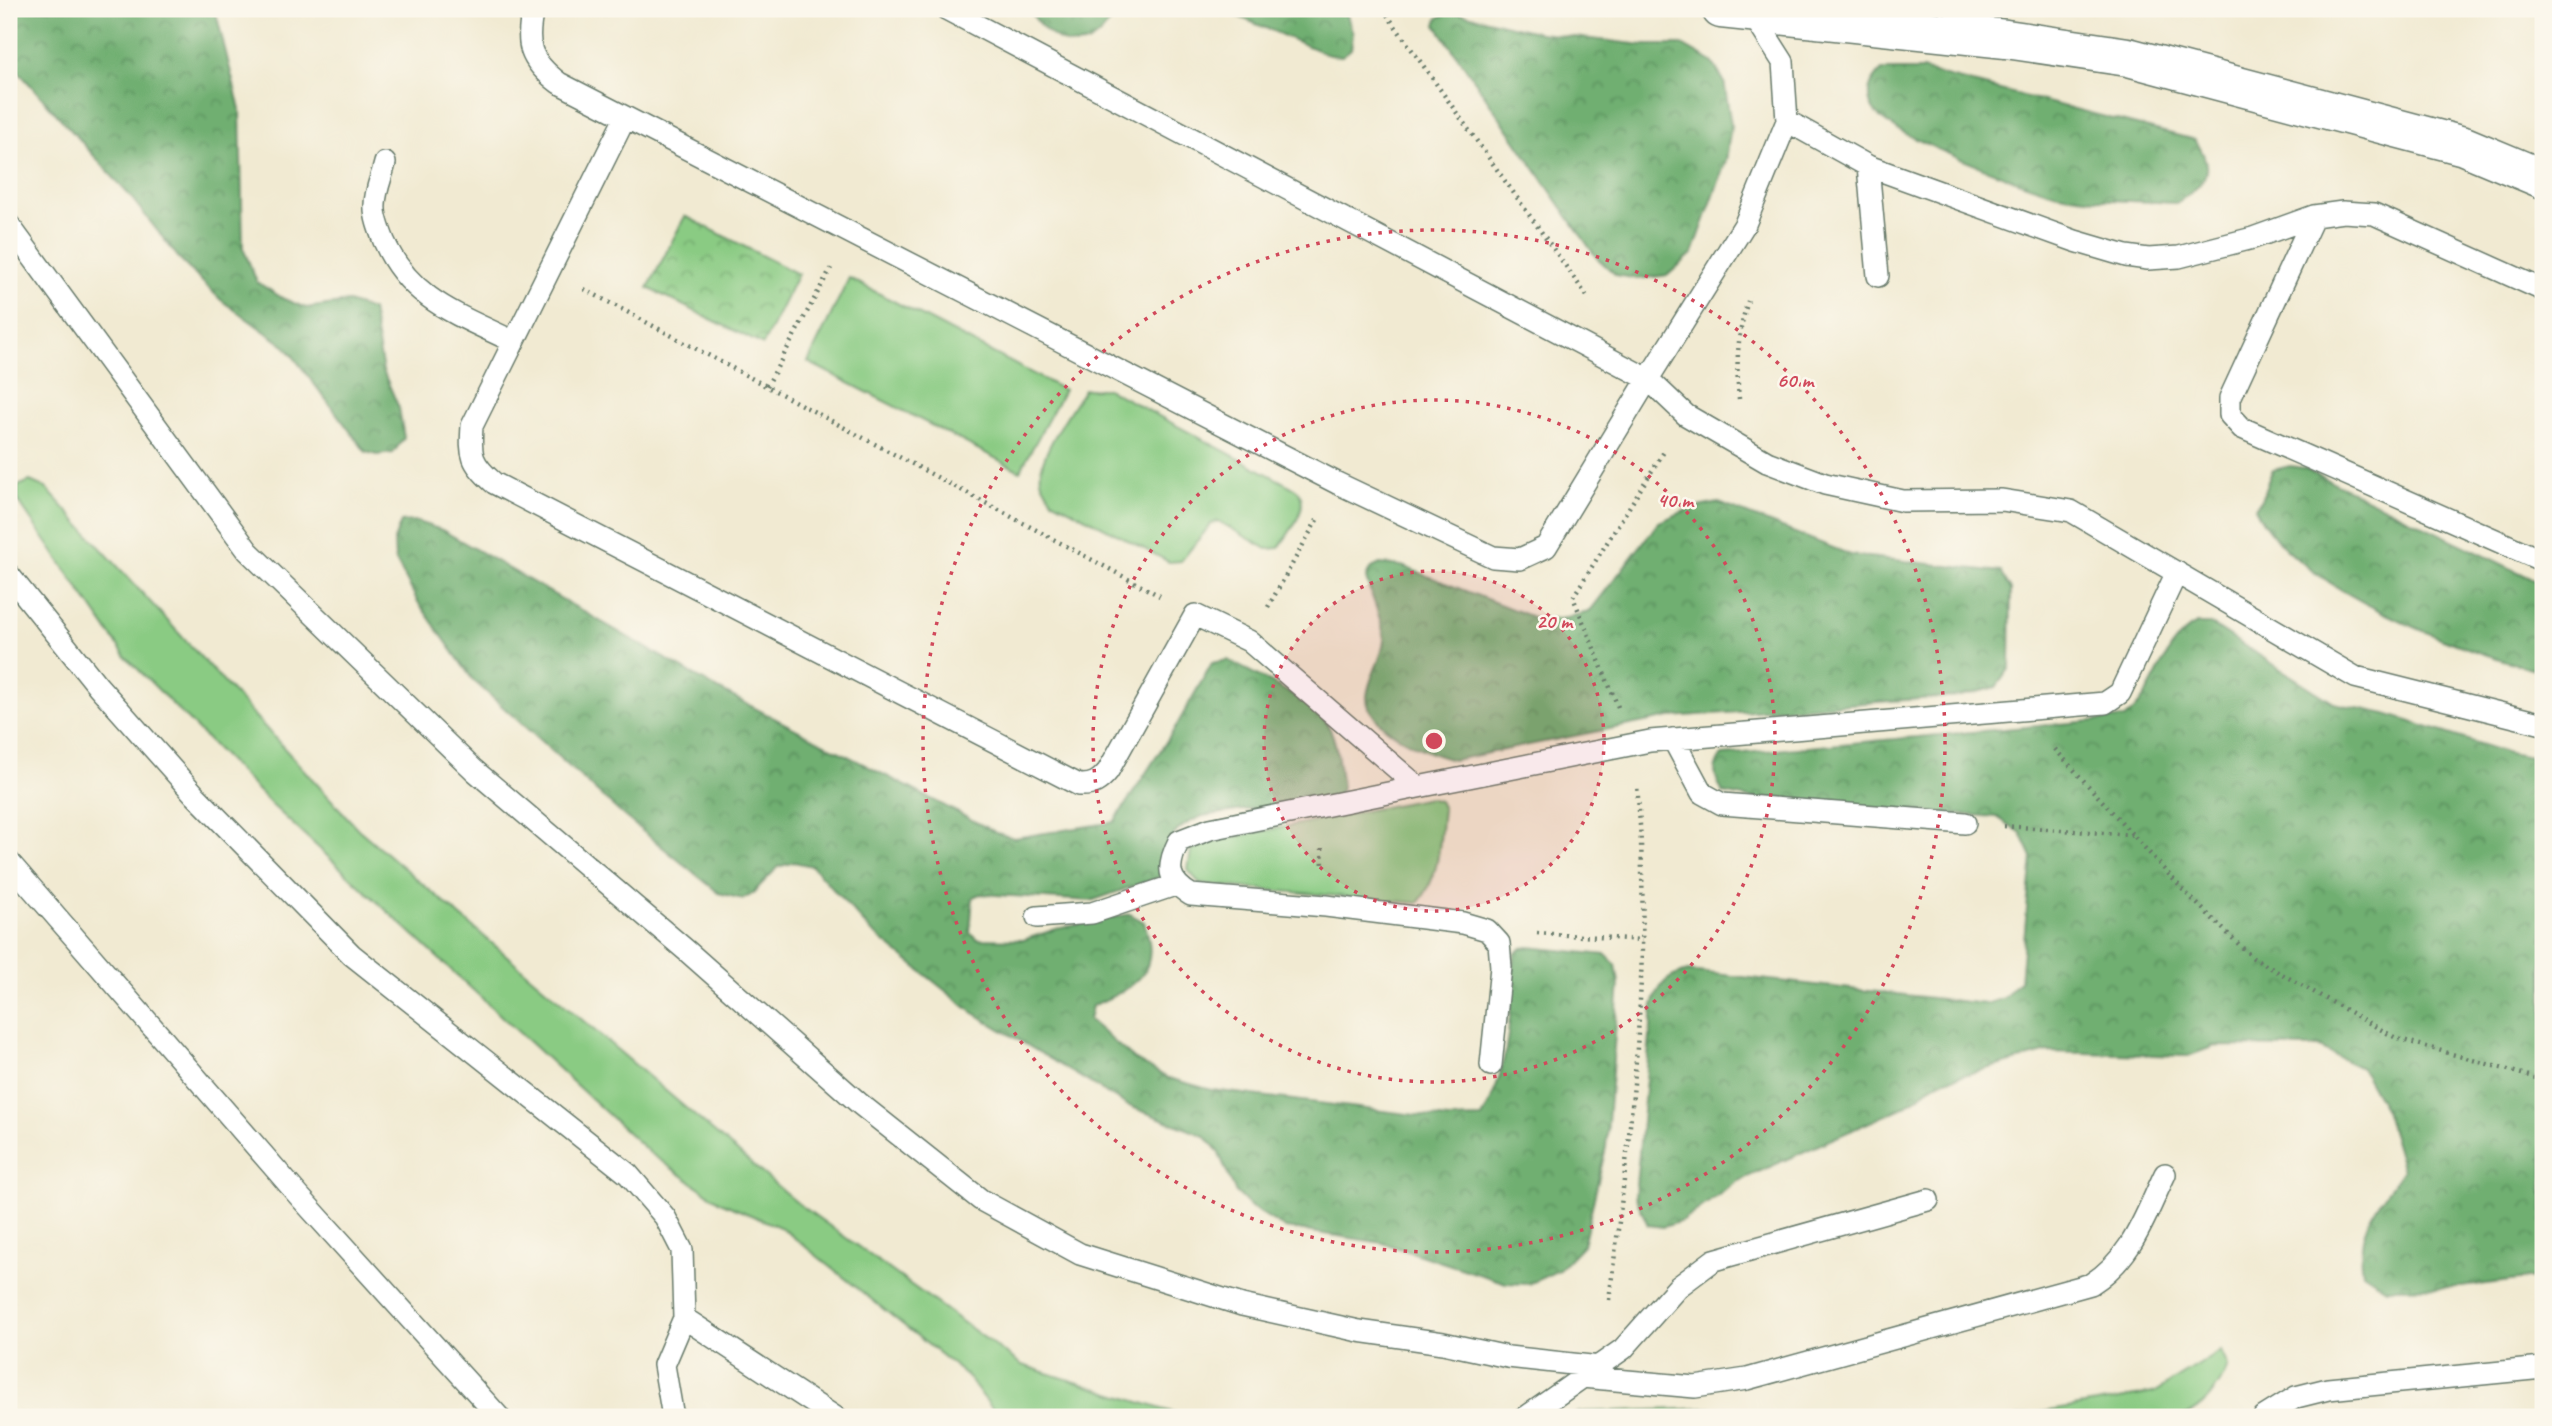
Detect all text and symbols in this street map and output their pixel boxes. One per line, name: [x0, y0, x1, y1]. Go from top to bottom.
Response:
text: 60 m: [1777, 367, 1815, 393]
text: 40 m: [1657, 487, 1695, 513]
text: 20 m: [1536, 608, 1574, 634]
centre of rings: [1422, 729, 1446, 753]

